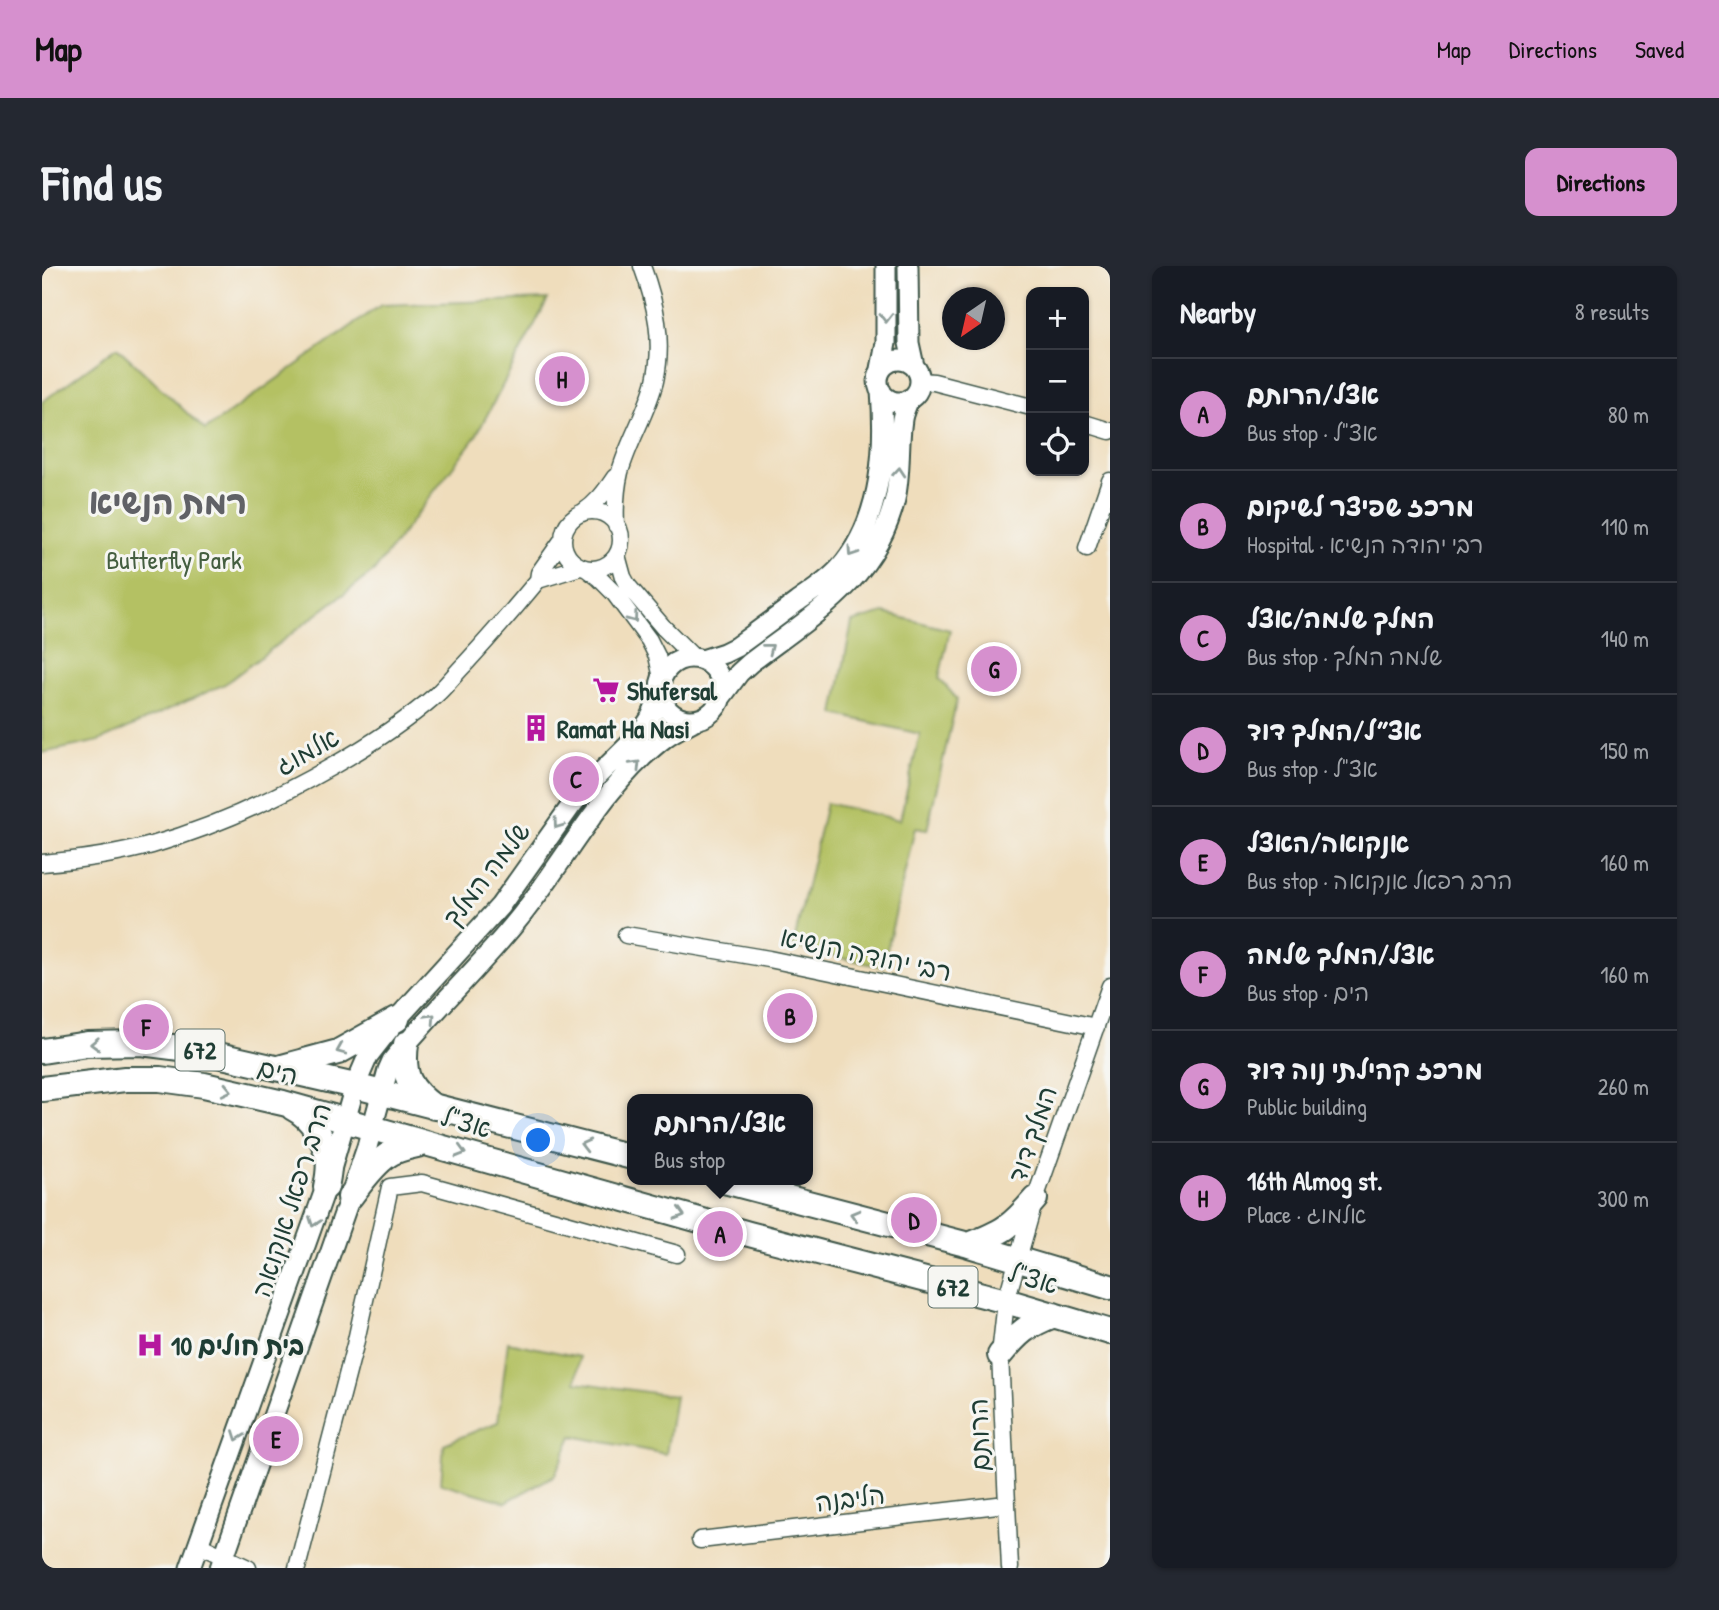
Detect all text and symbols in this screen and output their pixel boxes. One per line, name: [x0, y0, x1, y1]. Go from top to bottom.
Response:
text: Map: [35, 27, 82, 71]
text: Map: [1437, 33, 1471, 65]
text: Directions: [1509, 33, 1597, 65]
text: Saved: [1635, 33, 1684, 65]
button: Directions: [1525, 148, 1677, 216]
text: Find us: [42, 149, 162, 215]
north arrow: [942, 287, 1005, 350]
map controls: [1026, 287, 1089, 476]
button: +: [1026, 287, 1089, 350]
text: Nearby: [1180, 292, 1256, 332]
text: 8 results: [1575, 296, 1649, 327]
one-way arrow: [878, 313, 894, 324]
button: −: [1026, 350, 1089, 413]
pin: H: [539, 353, 585, 405]
text: אצל/הרותם: [1247, 377, 1379, 412]
text: A: [1197, 399, 1209, 430]
text: 80 m: [1608, 399, 1649, 430]
button: locate: [1026, 413, 1089, 476]
text: Bus stop · אצ"ל: [1247, 417, 1378, 448]
one-way arrow: [891, 466, 906, 477]
district label: רמת הנשיא: [89, 480, 247, 524]
text: מרכז שפיצר לשיקום: [1247, 489, 1474, 524]
text: B: [1197, 511, 1209, 542]
text: 110 m: [1601, 511, 1649, 542]
text: Hospital · רבי יהודה הנשיא: [1247, 529, 1483, 560]
park label: Butterfly Park: [106, 542, 242, 577]
one-way arrow: [847, 544, 860, 557]
text: המלך שלמה/אצל: [1247, 601, 1435, 636]
one-way arrow: [624, 610, 637, 623]
text: C: [1197, 623, 1209, 654]
text: 140 m: [1601, 623, 1649, 654]
text: Bus stop · שלמה המלך: [1247, 641, 1442, 672]
one-way arrow: [762, 643, 774, 656]
pin: G: [971, 643, 1017, 695]
place label: Shufersal: [627, 673, 718, 708]
supermarket icon: Shufersal: [591, 675, 621, 705]
place label: Ramat Ha Nasi: [557, 711, 690, 746]
building icon: Ramat Ha Nasi: [521, 713, 551, 743]
text: אצ״ל/המלך דוד: [1247, 713, 1422, 748]
street label: אלמוג: [269, 719, 345, 783]
text: D: [1198, 735, 1208, 766]
text: 150 m: [1600, 735, 1649, 766]
pin: C: [553, 753, 599, 805]
text: Bus stop · אצ"ל: [1247, 753, 1378, 784]
one-way arrow: [627, 761, 640, 774]
street label: שלמה המלך: [434, 815, 538, 933]
one-way arrow: [554, 816, 566, 829]
text: אנקואה/האצל: [1247, 825, 1410, 860]
text: E: [1198, 847, 1208, 878]
text: 160 m: [1600, 847, 1649, 878]
text: Bus stop · הרב רפאל אנקואה: [1247, 865, 1512, 896]
street label: רבי יהודה הנשיא: [777, 919, 955, 989]
text: אצל/המלך שלמה: [1247, 937, 1435, 972]
text: F: [1199, 959, 1207, 990]
text: 160 m: [1600, 959, 1649, 990]
text: Bus stop · הים: [1247, 977, 1369, 1008]
pin: B: [767, 990, 813, 1042]
pin: F: [123, 1001, 169, 1053]
one-way arrow: [422, 1013, 435, 1026]
road number: 672: [176, 1030, 224, 1070]
one-way arrow: [89, 1036, 100, 1051]
one-way arrow: [336, 1041, 348, 1055]
street label: הים: [254, 1049, 302, 1093]
text: מרכז קהילתי נוה דוד: [1247, 1052, 1483, 1087]
text: G: [1197, 1071, 1209, 1102]
text: 260 m: [1598, 1071, 1649, 1102]
street label: המלך דוד: [999, 1081, 1065, 1187]
one-way arrow: [221, 1082, 233, 1096]
text: Public building: [1247, 1091, 1367, 1122]
popup: [627, 1094, 813, 1185]
street label: הרב רפאל אנקואה: [243, 1098, 339, 1302]
street label: אצ"ל: [437, 1098, 495, 1146]
text: אצל/הרותם: [654, 1105, 786, 1140]
your location: [521, 1123, 555, 1157]
one-way arrow: [579, 1139, 591, 1153]
one-way arrow: [455, 1143, 467, 1158]
text: Bus stop: [654, 1144, 725, 1175]
text: 16th Almog st.: [1247, 1163, 1383, 1198]
text: H: [1198, 1183, 1208, 1214]
text: 300 m: [1597, 1183, 1649, 1214]
pin: D: [891, 1194, 937, 1246]
text: Place · אלמוג: [1247, 1199, 1366, 1230]
one-way arrow: [674, 1206, 686, 1220]
pin: A: [697, 1208, 743, 1260]
one-way arrow: [849, 1209, 861, 1224]
one-way arrow: [308, 1215, 322, 1227]
street label: אצ"ל: [1004, 1254, 1062, 1302]
road number: 672: [928, 1267, 978, 1308]
place label: בית חולים 10: [171, 1328, 304, 1363]
hospital icon: בית חולים 10: [135, 1330, 165, 1360]
street label: הרותם: [960, 1398, 998, 1472]
pin: E: [253, 1413, 299, 1465]
one-way arrow: [232, 1429, 246, 1441]
street label: הליבנה: [813, 1476, 887, 1520]

